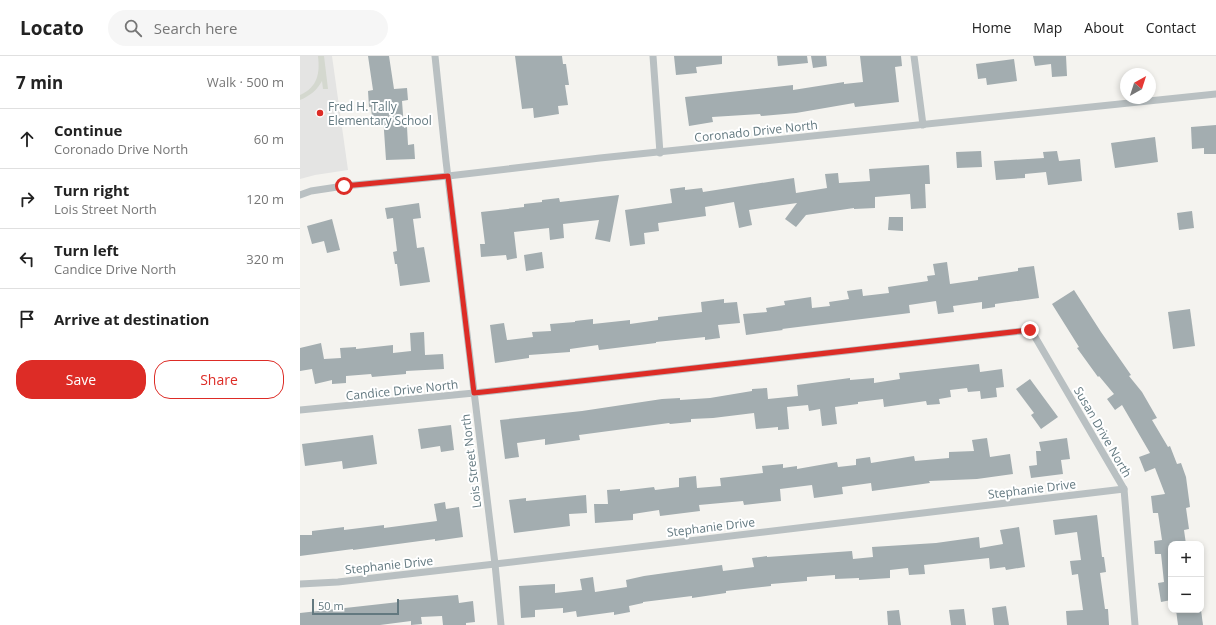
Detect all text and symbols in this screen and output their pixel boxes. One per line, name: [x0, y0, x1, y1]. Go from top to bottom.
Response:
search box: [108, 10, 388, 46]
text: Locato: [20, 15, 84, 41]
icon: search: [122, 17, 144, 39]
text: Search here: [154, 18, 237, 38]
text: Home: [972, 18, 1011, 37]
text: Map: [1033, 18, 1062, 37]
text: About: [1084, 18, 1124, 37]
text: Contact: [1146, 18, 1196, 37]
north arrow: [1120, 68, 1156, 104]
text: 7 min: [16, 71, 63, 94]
text: Walk · 500 m: [207, 73, 284, 91]
place label: Fred H. Tally Elementary School: [328, 98, 432, 129]
marker: Fred H. Tally Elementary School: [315, 108, 325, 118]
street label: Coronado Drive North: [694, 116, 818, 146]
text: Continue: [54, 120, 122, 140]
icon: ahead: [16, 128, 38, 150]
text: 60 m: [254, 130, 284, 148]
text: Coronado Drive North: [54, 140, 188, 158]
route start: [335, 177, 353, 195]
text: Turn right: [54, 180, 129, 200]
icon: right: [16, 188, 38, 210]
text: 120 m: [246, 190, 284, 208]
text: Lois Street North: [54, 200, 157, 218]
text: Turn left: [54, 240, 119, 260]
icon: left: [16, 248, 38, 270]
text: 320 m: [246, 250, 284, 268]
text: Candice Drive North: [54, 260, 176, 278]
icon: arrive: [16, 308, 38, 330]
text: Arrive at destination: [54, 309, 209, 329]
route end: [1021, 321, 1039, 339]
button: Save: [16, 360, 146, 399]
button: Share: [154, 360, 284, 399]
street label: Candice Drive North: [345, 376, 459, 404]
street label: Susan Drive North: [1070, 384, 1136, 480]
street label: Lois Street North: [457, 413, 485, 509]
street label: Stephanie Drive: [987, 475, 1077, 503]
street label: Stephanie Drive: [666, 513, 756, 541]
map controls: [1168, 541, 1204, 613]
button: +: [1168, 541, 1204, 577]
street label: Stephanie Drive: [344, 552, 434, 578]
button: −: [1168, 577, 1204, 613]
scale bar: [312, 597, 399, 616]
text: 50 m: [318, 598, 344, 613]

